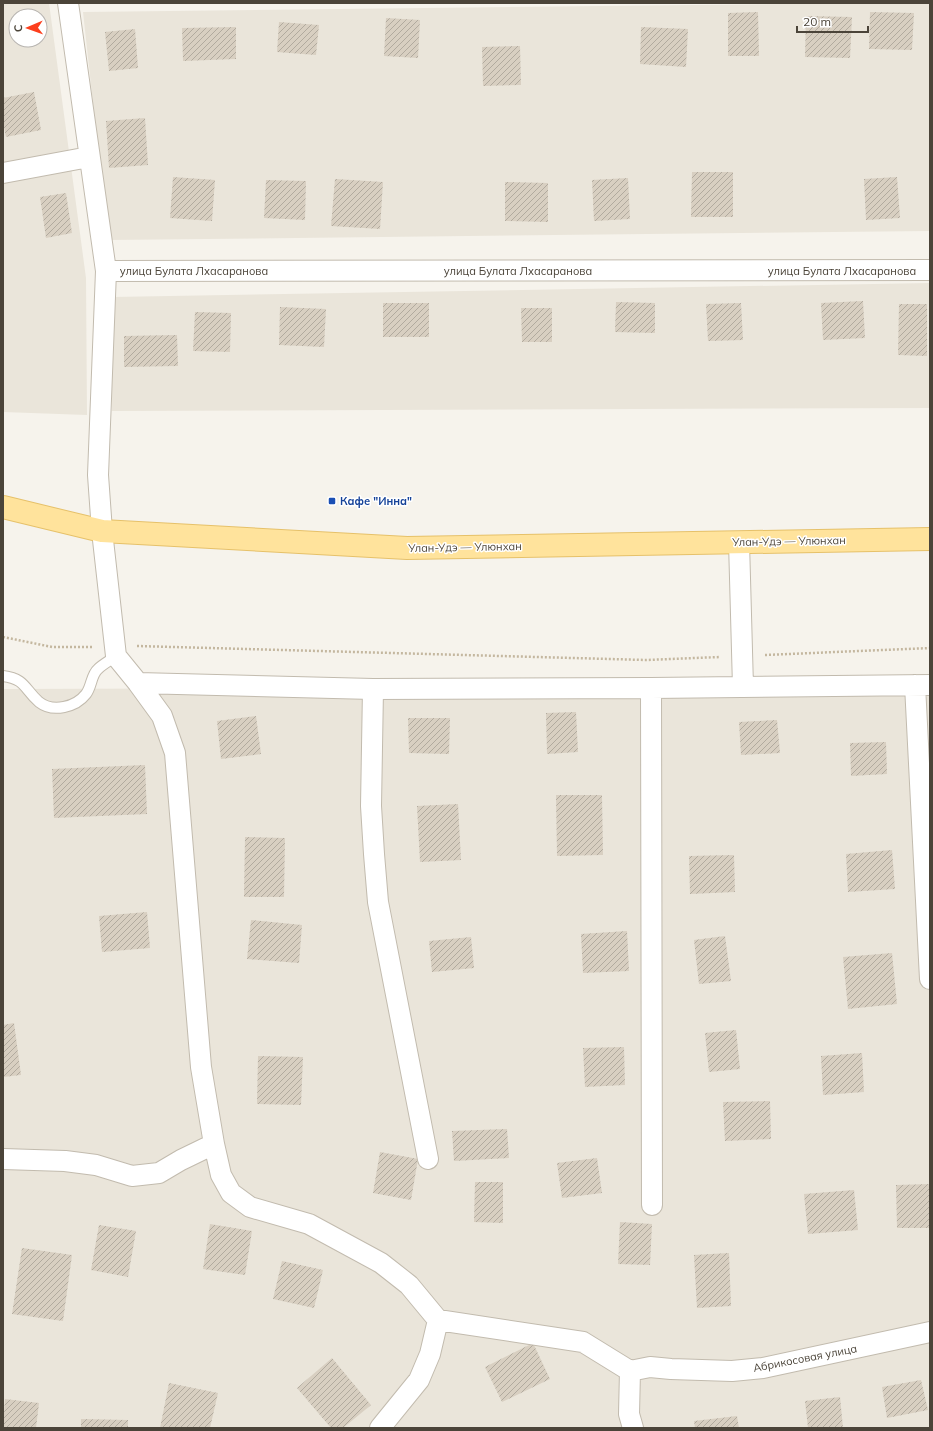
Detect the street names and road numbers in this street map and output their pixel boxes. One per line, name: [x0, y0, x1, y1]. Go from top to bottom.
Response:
street label: улица Булата Лхасаранова: [120, 264, 268, 278]
street label: улица Булата Лхасаранова: [444, 264, 592, 278]
street label: улица Булата Лхасаранова: [768, 264, 916, 278]
street label: Улан-Удэ — Улюнхан: [731, 533, 846, 549]
street label: Улан-Удэ — Улюнхан: [407, 539, 522, 555]
street label: Абрикосовая улица: [752, 1341, 858, 1375]

